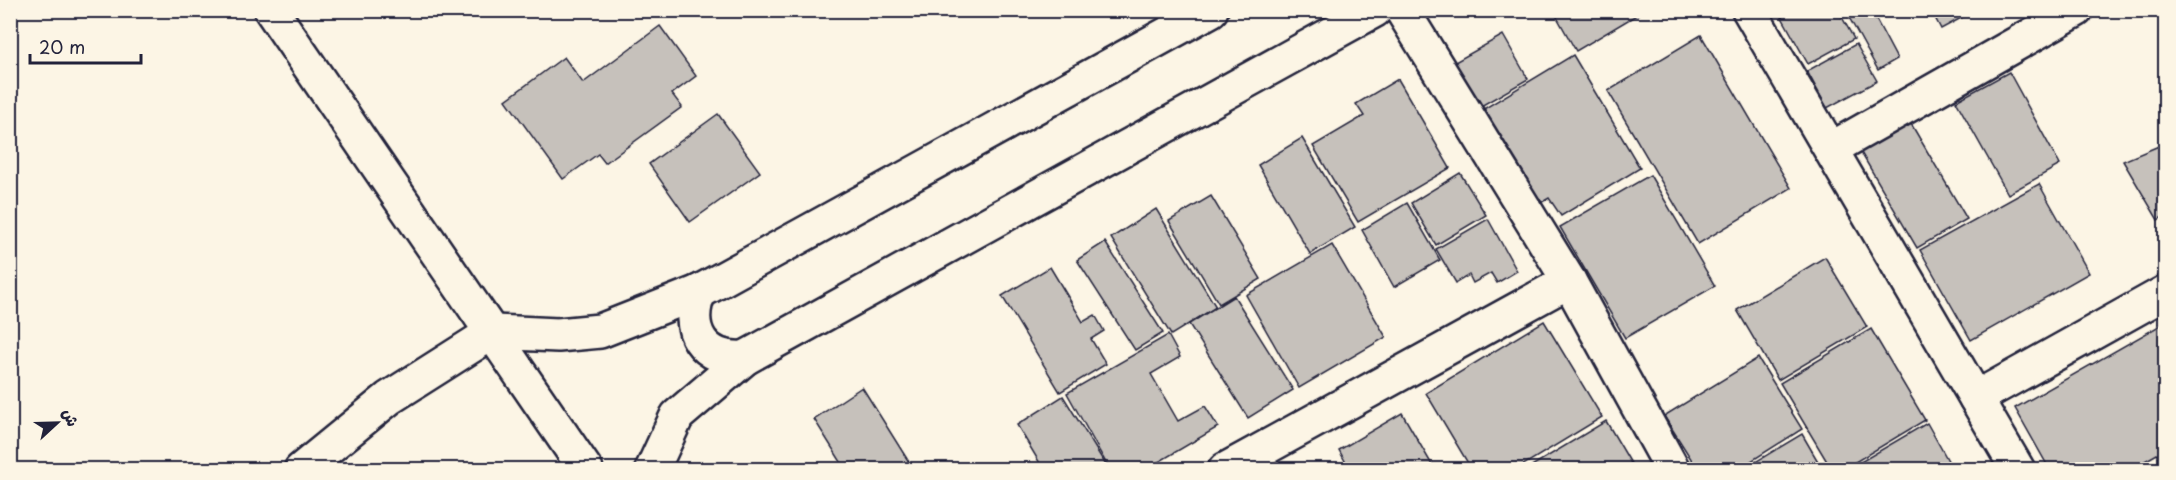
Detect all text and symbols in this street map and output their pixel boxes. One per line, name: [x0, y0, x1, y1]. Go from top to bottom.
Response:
scale bar: [30, 27, 141, 65]
text: 20 m: [39, 33, 85, 60]
north arrow: [27, 393, 87, 453]
text: ش: [57, 404, 86, 430]

